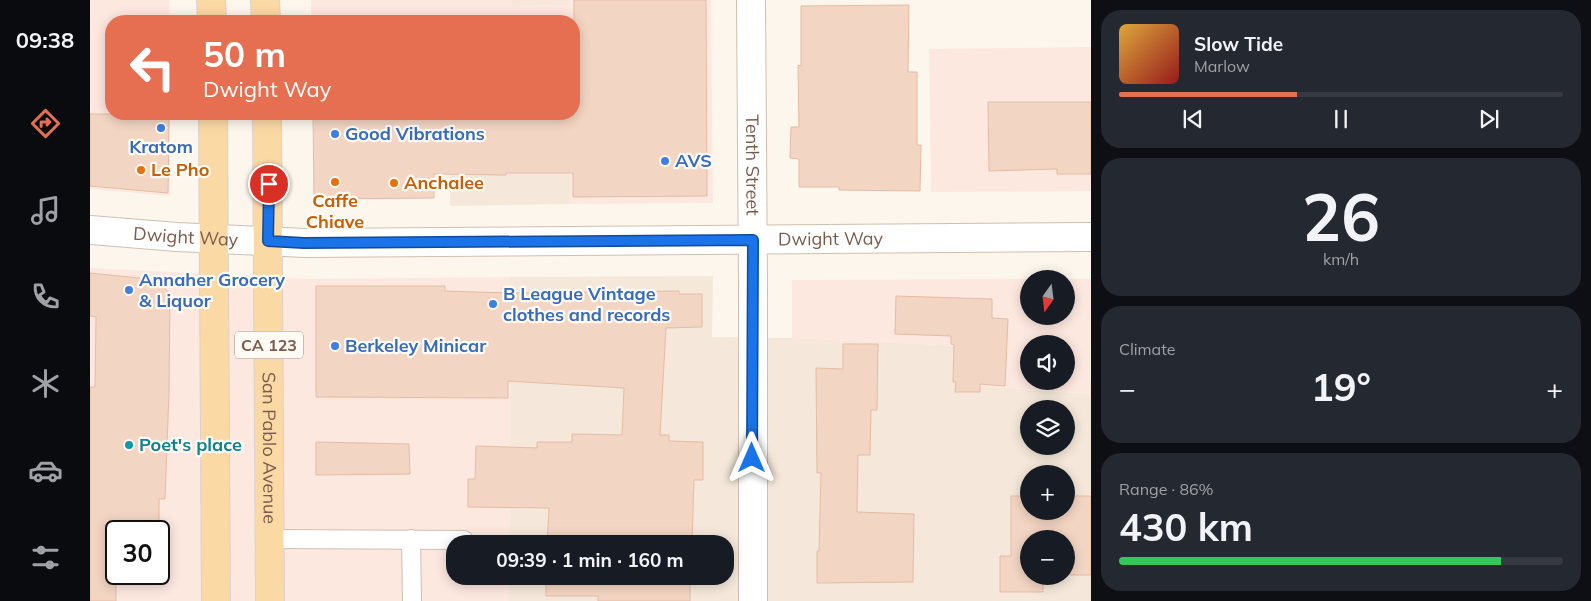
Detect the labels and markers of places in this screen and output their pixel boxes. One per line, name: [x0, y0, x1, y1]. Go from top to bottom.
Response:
marker: Kratom: [155, 122, 167, 134]
place label: Good Vibrations: [345, 122, 485, 145]
marker: Good Vibrations: [329, 128, 341, 140]
place label: Kratom: [129, 135, 193, 158]
place label: AVS: [675, 149, 712, 172]
marker: AVS: [659, 155, 671, 167]
place label: Le Pho: [151, 158, 209, 181]
pin: [248, 163, 290, 205]
marker: Le Pho: [135, 164, 147, 176]
place label: Anchalee: [404, 171, 484, 194]
marker: Caffe Chiave: [329, 176, 341, 188]
marker: Anchalee: [388, 177, 400, 189]
place label: Caffe Chiave: [306, 189, 364, 233]
place label: Annaher Grocery & Liquor: [139, 268, 285, 312]
place label: B League Vintage clothes and records: [503, 282, 670, 326]
marker: Annaher Grocery & Liquor: [123, 284, 135, 296]
marker: B League Vintage clothes and records: [487, 298, 499, 310]
place label: Berkeley Minicar: [345, 334, 487, 357]
marker: Berkeley Minicar: [329, 340, 341, 352]
place label: Poet's place: [139, 433, 242, 456]
marker: Poet's place: [123, 439, 135, 451]

